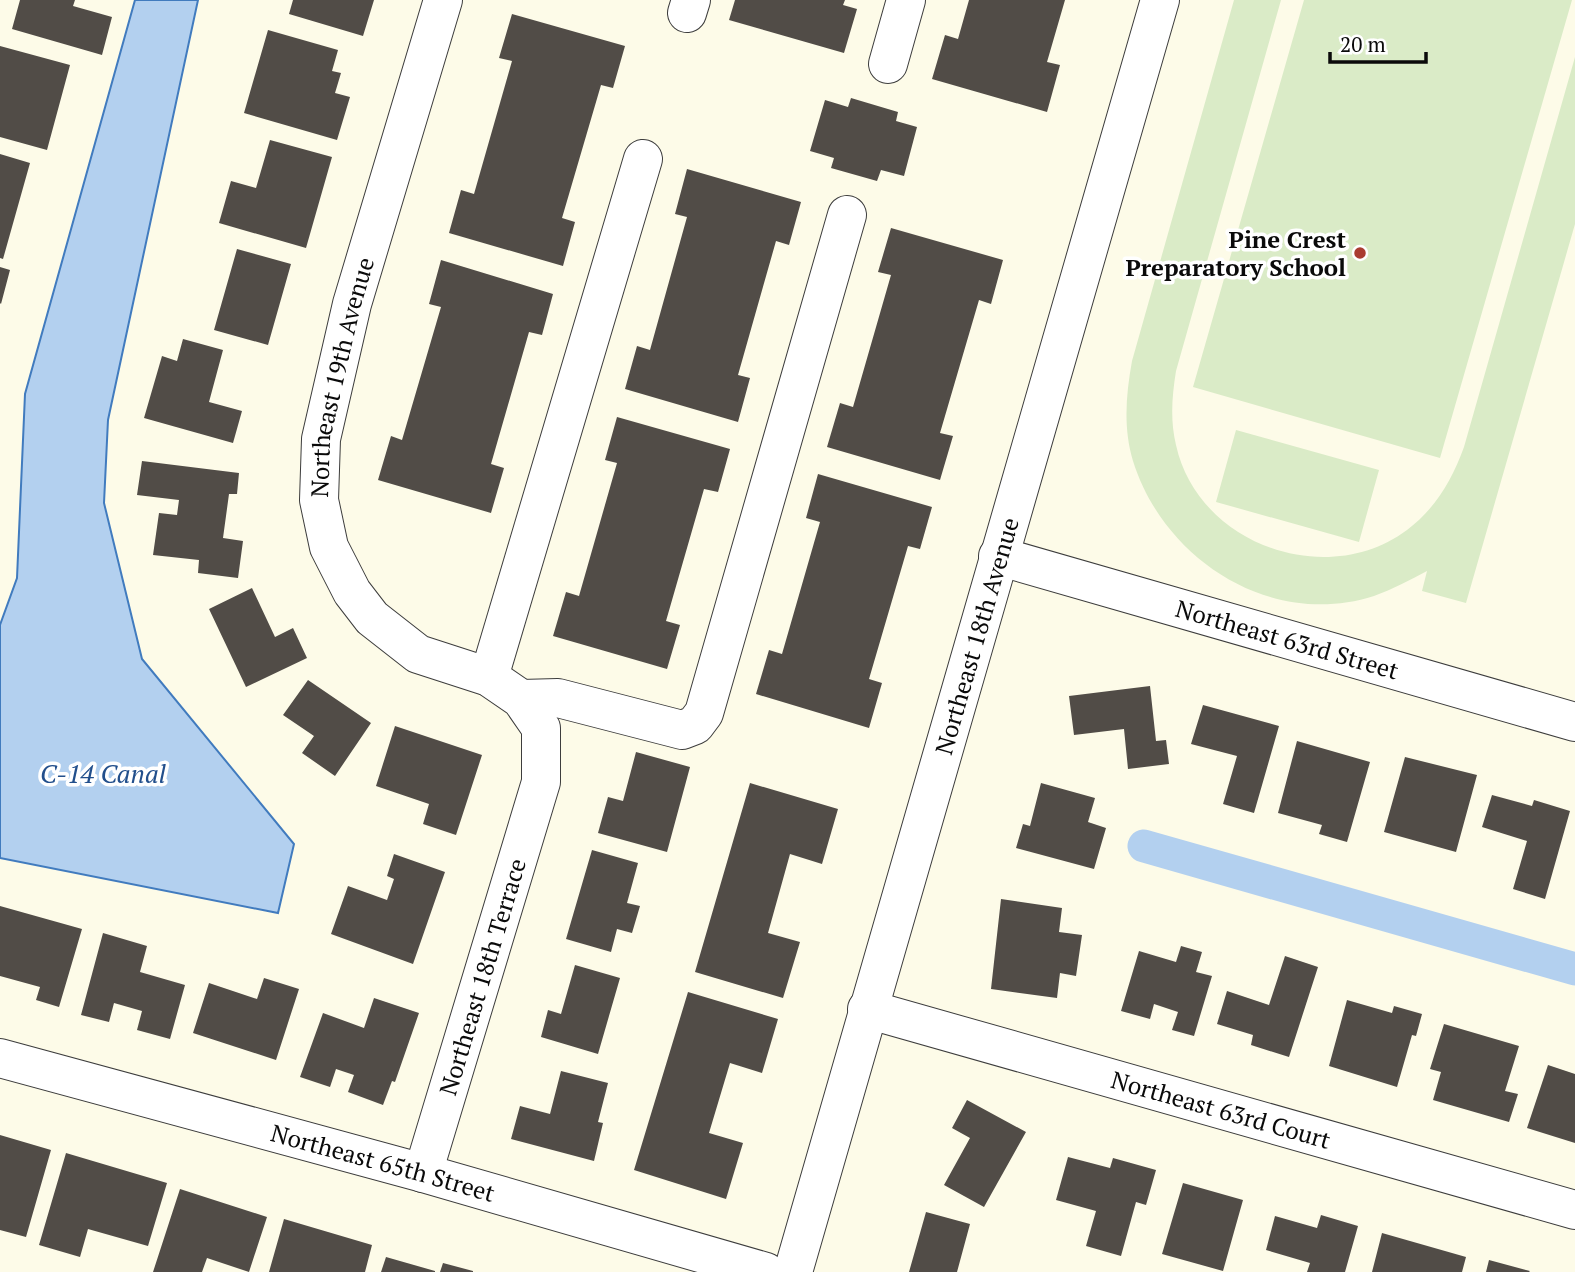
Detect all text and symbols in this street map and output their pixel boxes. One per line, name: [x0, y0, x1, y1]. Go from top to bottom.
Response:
scale bar: [1330, 21, 1426, 65]
text: 20 m: [1340, 30, 1386, 58]
place label: Pine Crest Preparatory School: [1125, 223, 1346, 283]
marker: Pine Crest Preparatory School: [1352, 245, 1368, 261]
street label: Northeast 19th Avenue: [303, 253, 381, 498]
street label: Northeast 18th Avenue: [927, 514, 1026, 758]
street label: Northeast 63rd Street: [1172, 592, 1403, 686]
water label: C-14 Canal: [40, 756, 167, 790]
street label: Northeast 18th Terrace: [431, 855, 533, 1099]
street label: Northeast 63rd Court: [1108, 1063, 1334, 1156]
street label: Northeast 65th Street: [267, 1116, 499, 1209]

